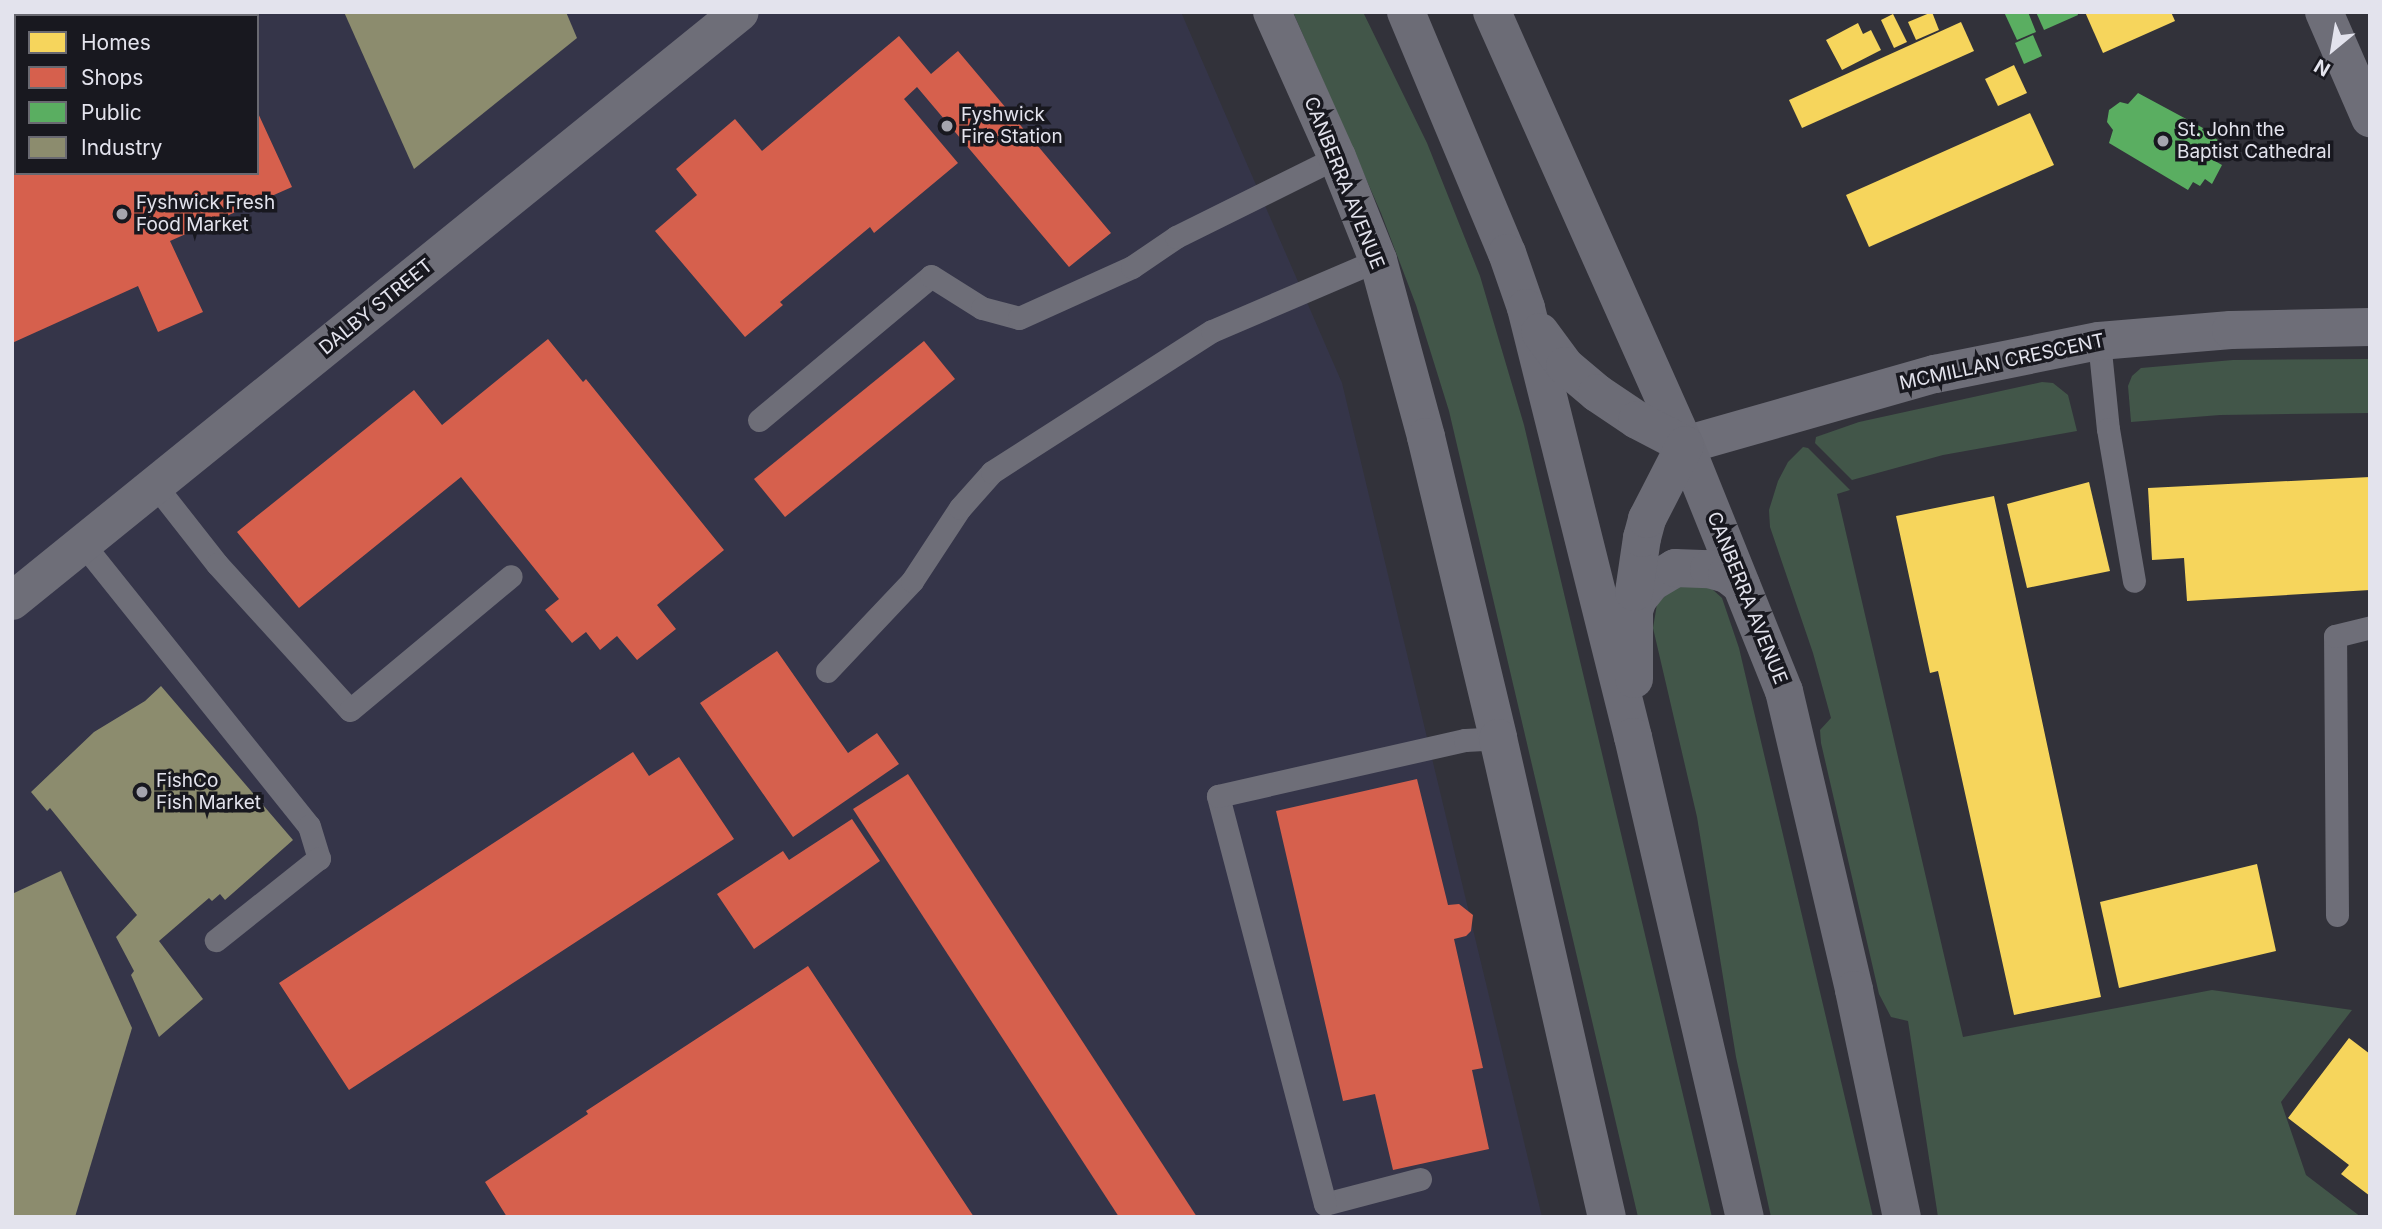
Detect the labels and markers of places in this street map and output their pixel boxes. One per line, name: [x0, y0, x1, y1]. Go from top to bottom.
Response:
place label: Fyshwick Fire Station: [961, 104, 1063, 148]
marker: Fyshwick Fire Station: [939, 118, 955, 134]
place label: St. John the Baptist Cathedral: [2177, 119, 2331, 163]
marker: St. John the Baptist Cathedral: [2155, 133, 2171, 149]
place label: Fyshwick Fresh Food Market: [136, 192, 275, 236]
marker: Fyshwick Fresh Food Market: [114, 206, 130, 222]
place label: FishCo Fish Market: [156, 770, 261, 814]
marker: FishCo Fish Market: [134, 784, 150, 800]

